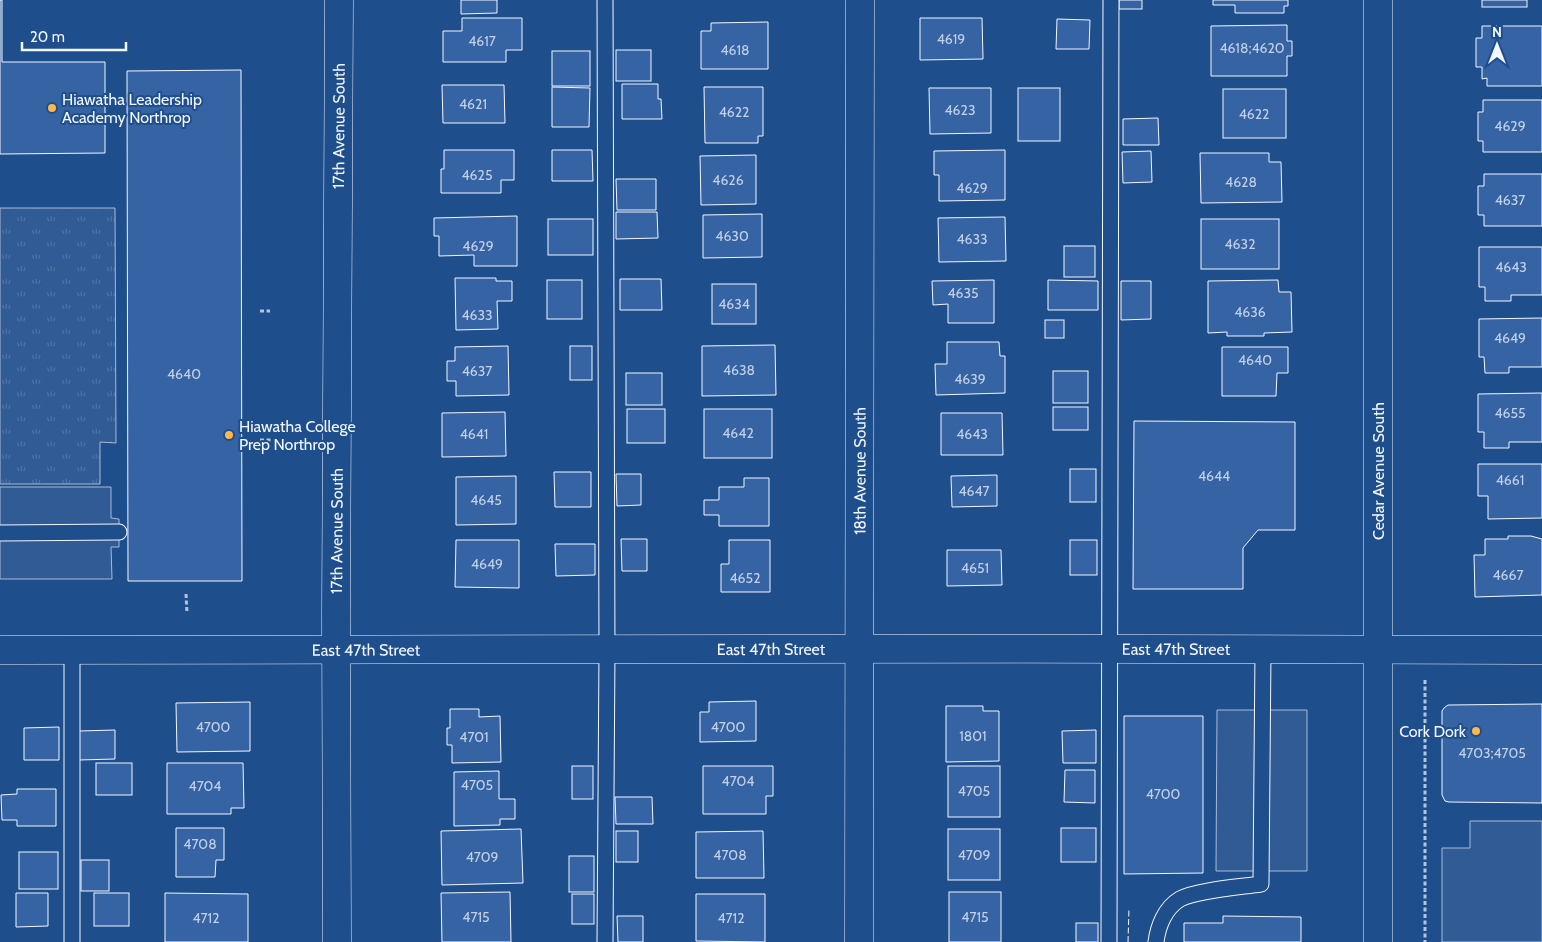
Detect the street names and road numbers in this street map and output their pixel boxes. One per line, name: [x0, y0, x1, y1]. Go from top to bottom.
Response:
street label: 17th Avenue South: [329, 63, 348, 189]
street label: Cedar Avenue South: [1369, 402, 1388, 540]
street label: 18th Avenue South: [850, 407, 869, 535]
street label: 17th Avenue South: [327, 468, 346, 594]
street label: East 47th Street: [717, 639, 826, 658]
street label: East 47th Street: [1122, 639, 1231, 658]
street label: East 47th Street: [312, 640, 421, 659]

